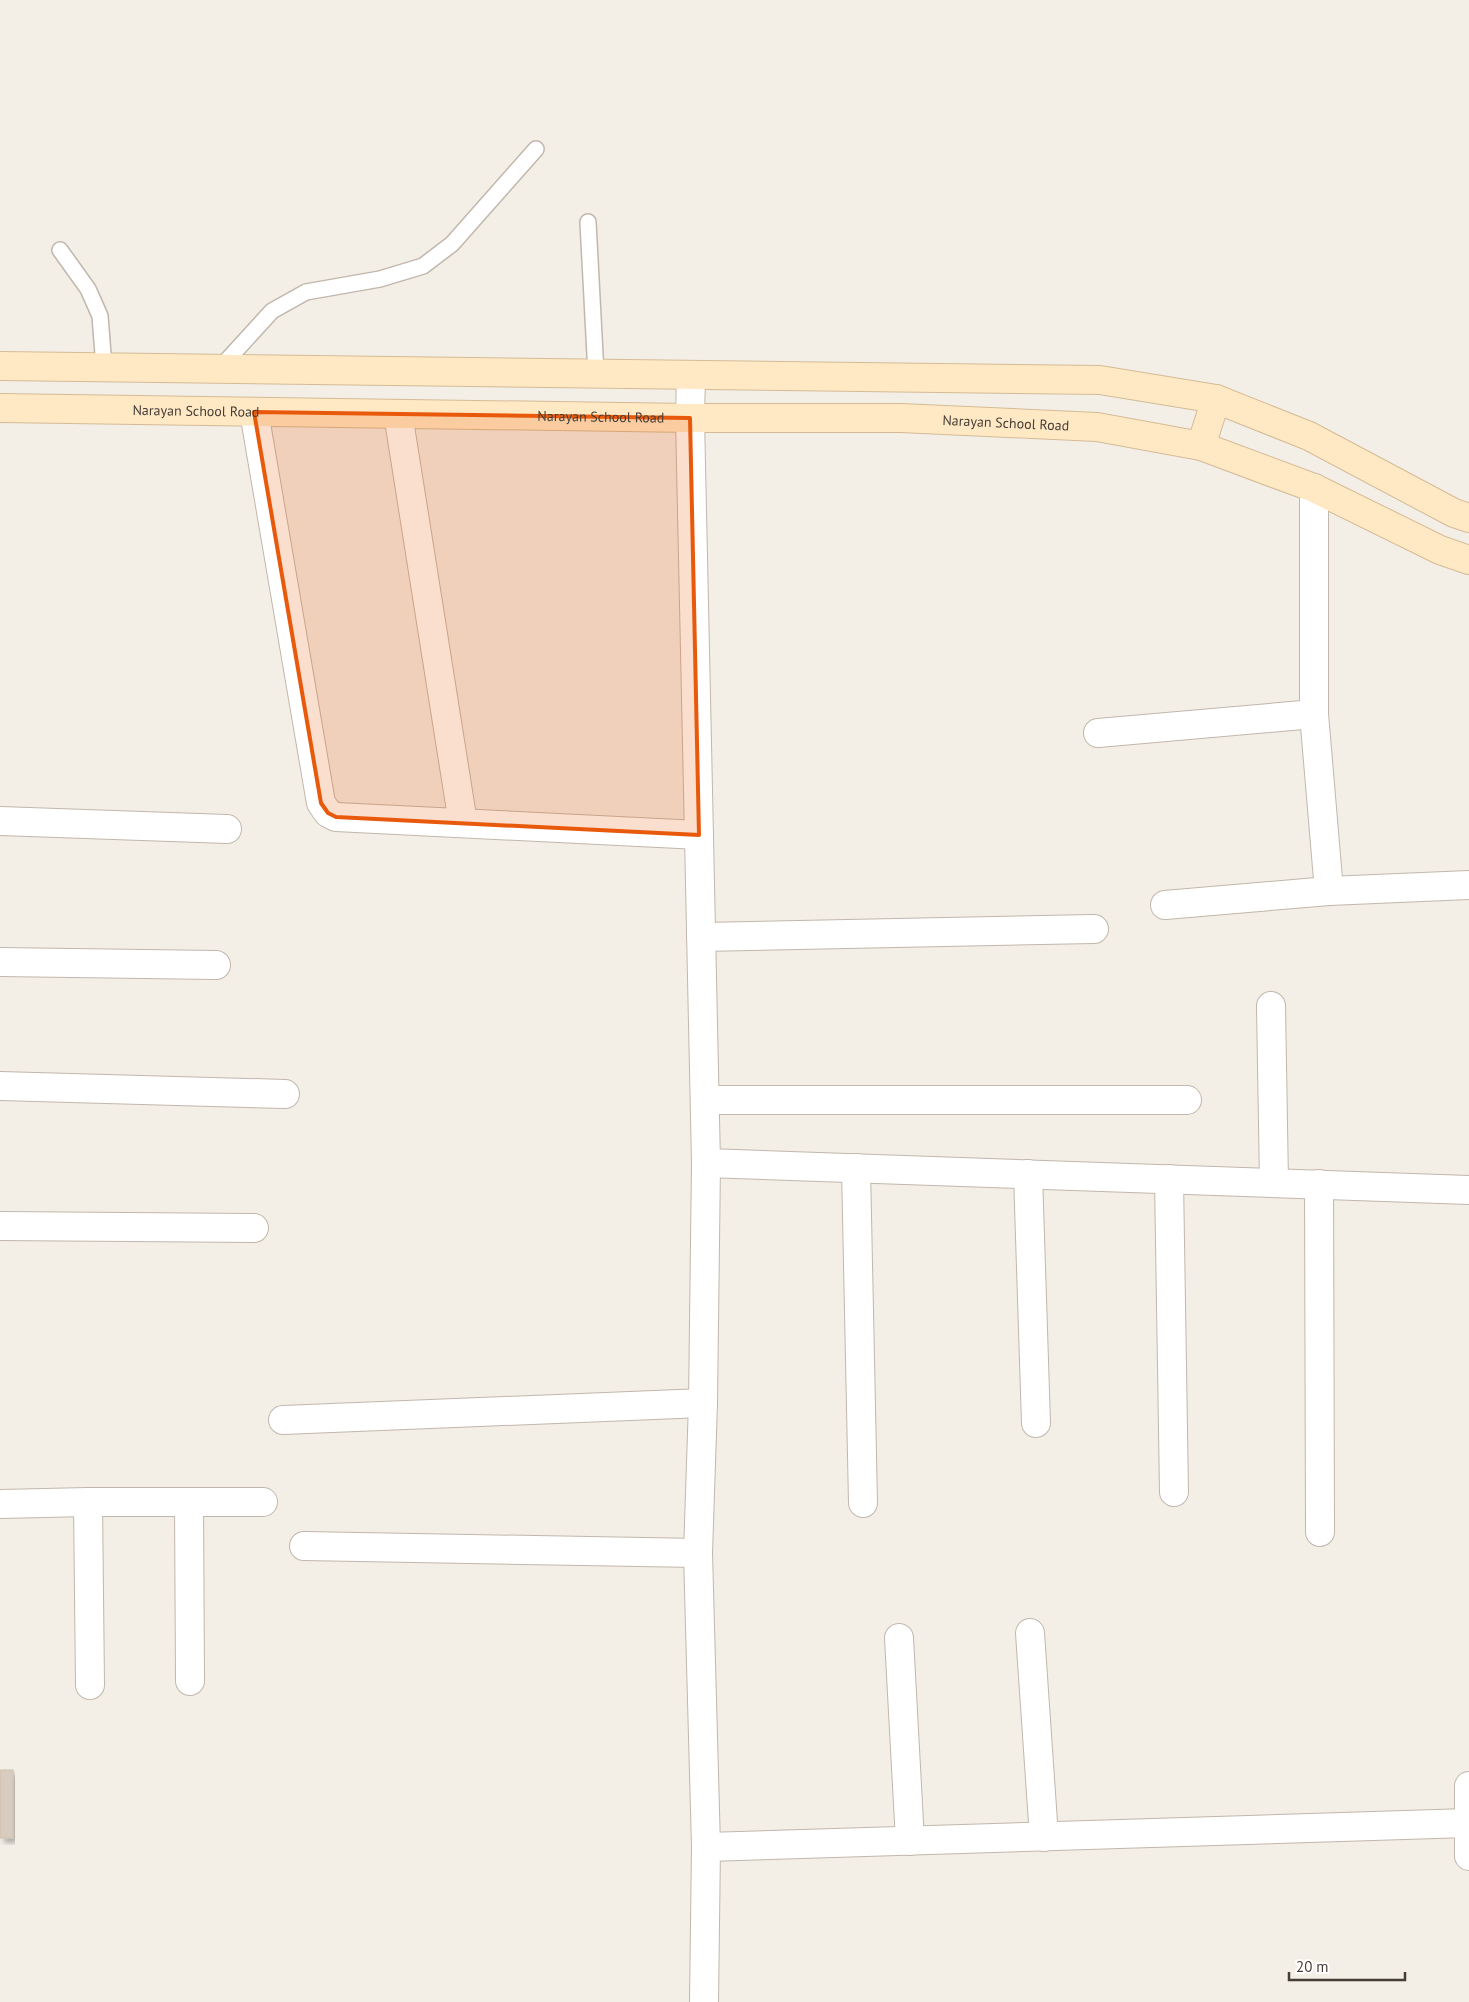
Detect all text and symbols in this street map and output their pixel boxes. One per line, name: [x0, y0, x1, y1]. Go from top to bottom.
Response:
street label: Narayan School Road: [132, 401, 260, 421]
street label: Narayan School Road: [537, 407, 665, 427]
street label: Narayan School Road: [942, 411, 1070, 435]
scale bar: [1289, 1950, 1405, 1982]
text: 20 m: [1296, 1957, 1329, 1976]

